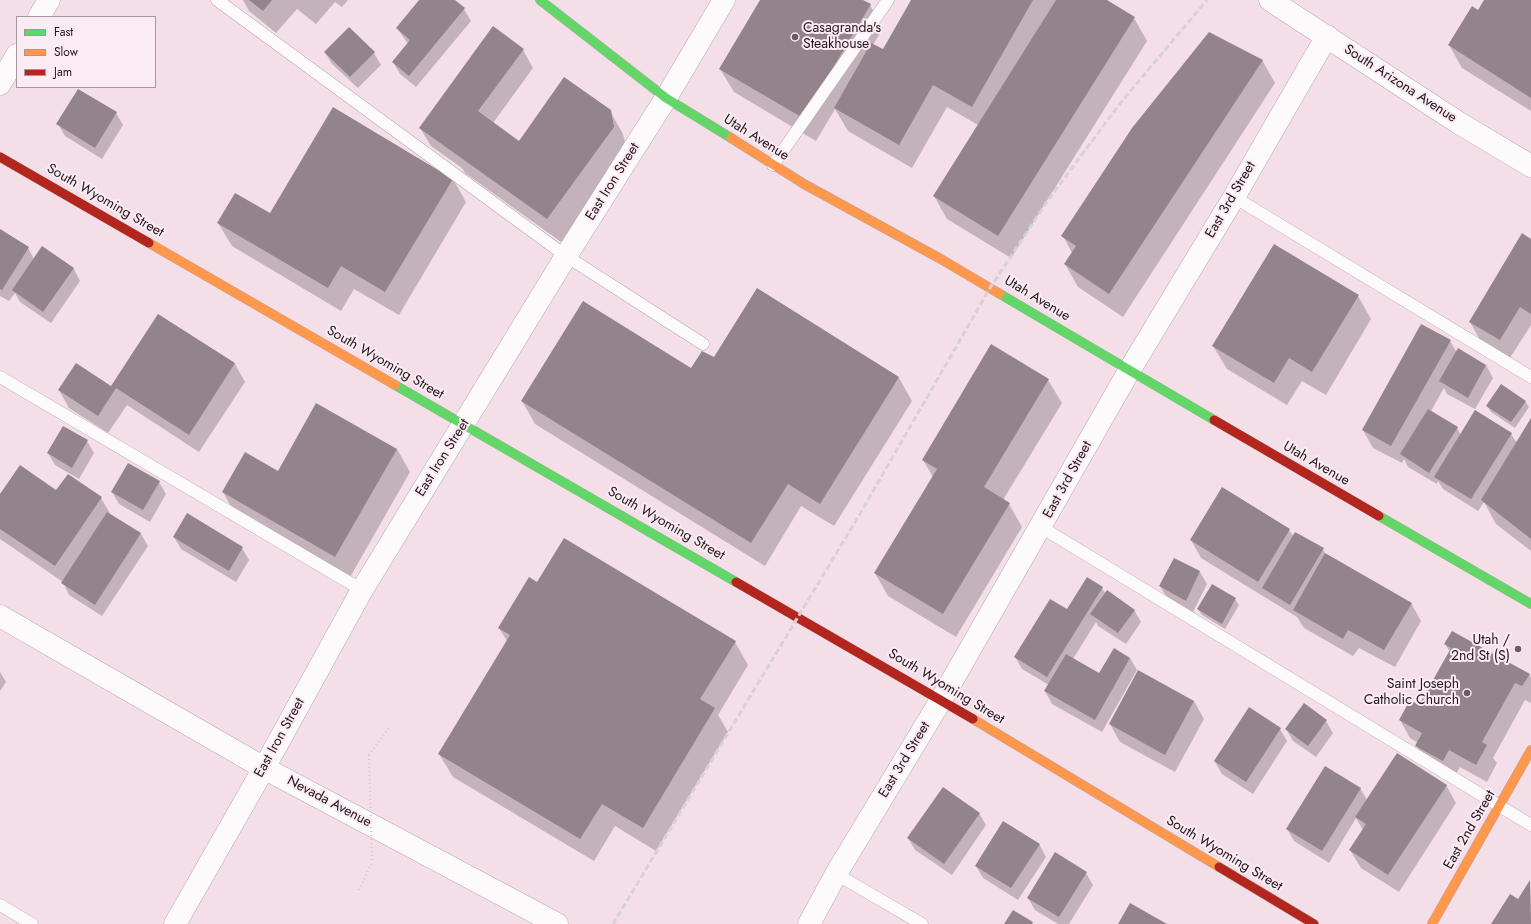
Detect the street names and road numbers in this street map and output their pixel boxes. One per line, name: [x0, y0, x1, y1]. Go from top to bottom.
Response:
street label: South Arizona Avenue: [1340, 41, 1460, 127]
street label: Utah Avenue: [720, 111, 792, 165]
street label: East Iron Street: [582, 140, 644, 224]
street label: East 3rd Street: [1202, 159, 1260, 241]
street label: South Wyoming Street: [43, 161, 167, 241]
street label: Utah Avenue: [1001, 273, 1073, 325]
street label: South Wyoming Street: [323, 323, 447, 403]
street label: East Iron Street: [412, 416, 474, 500]
street label: East 3rd Street: [1040, 438, 1096, 522]
street label: Utah Avenue: [1280, 438, 1352, 490]
street label: South Wyoming Street: [604, 484, 728, 564]
street label: South Wyoming Street: [885, 646, 1007, 728]
street label: East Iron Street: [251, 695, 309, 781]
street label: East 3rd Street: [876, 719, 934, 801]
street label: Nevada Avenue: [284, 773, 374, 831]
street label: East 2nd Street: [1441, 787, 1499, 873]
street label: South Wyoming Street: [1163, 813, 1285, 895]

